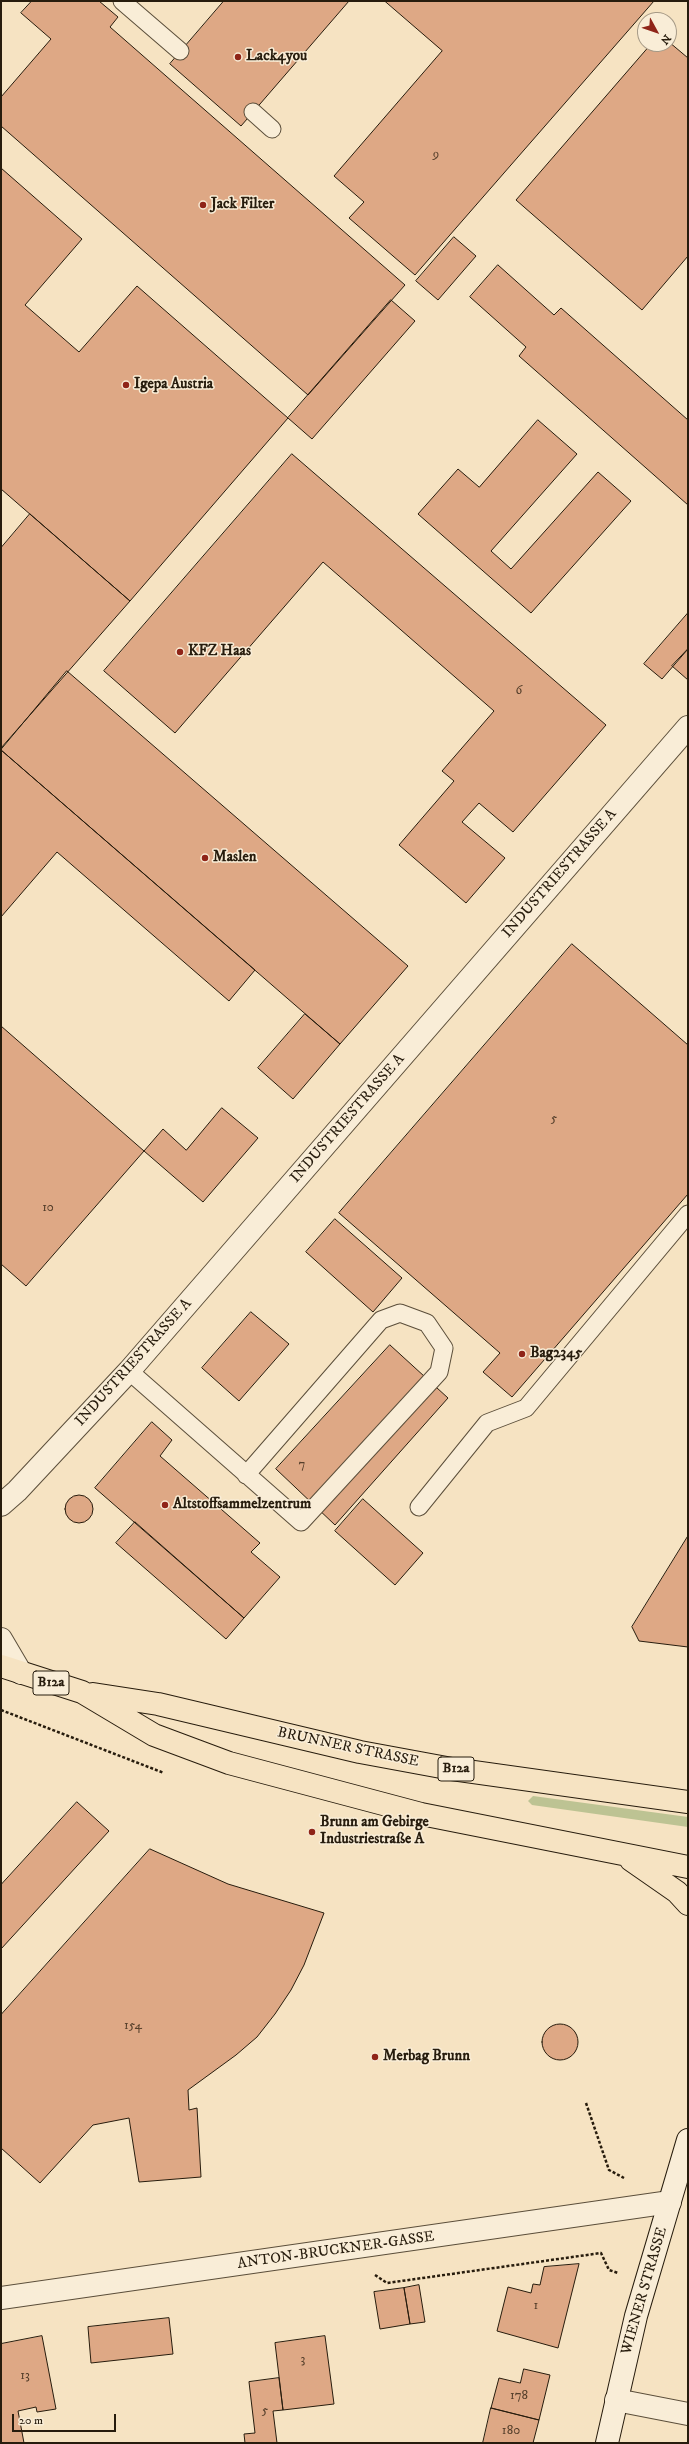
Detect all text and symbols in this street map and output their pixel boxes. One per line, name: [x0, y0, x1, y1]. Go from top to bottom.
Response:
north arrow: [637, 12, 677, 52]
text: N: [657, 31, 674, 47]
place label: Lack4you: [246, 48, 307, 66]
marker: Lack4you: [233, 52, 243, 62]
house number: 9: [433, 147, 439, 163]
place label: Jack Filter: [211, 196, 274, 214]
marker: Jack Filter: [198, 200, 208, 210]
place label: Igepa Austria: [134, 376, 213, 394]
marker: Igepa Austria: [121, 380, 131, 390]
place label: KFZ Haas: [188, 643, 251, 661]
marker: KFZ Haas: [175, 647, 185, 657]
house number: 6: [516, 683, 522, 699]
street label: INDUSTRIESTRASSE A: [499, 806, 621, 942]
place label: Maslen: [213, 849, 257, 867]
marker: Maslen: [200, 853, 210, 863]
street label: INDUSTRIESTRASSE A: [287, 1051, 409, 1187]
house number: 5: [551, 1111, 557, 1127]
house number: 10: [42, 1200, 54, 1216]
street label: INDUSTRIESTRASSE A: [72, 1296, 196, 1430]
place label: Bag2345: [530, 1345, 582, 1363]
marker: Bag2345: [517, 1349, 527, 1359]
house number: 7: [299, 1457, 305, 1473]
place label: Altstoffsammelzentrum: [173, 1496, 311, 1514]
marker: Altstoffsammelzentrum: [160, 1500, 170, 1510]
road number: B12a: [33, 1671, 69, 1695]
street label: BRUNNER STRASSE: [276, 1724, 420, 1772]
road number: B12a: [438, 1757, 474, 1781]
place label: Brunn am Gebirge Industriestraße A: [320, 1814, 429, 1849]
marker: Brunn am Gebirge Industriestraße A: [307, 1827, 317, 1837]
house number: 154: [124, 2018, 142, 2034]
place label: Merbag Brunn: [383, 2048, 470, 2066]
marker: Merbag Brunn: [370, 2052, 380, 2062]
street label: WIENER STRASSE: [618, 2225, 672, 2357]
street label: ANTON-BRUCKNER-GASSE: [236, 2228, 436, 2274]
house number: 1: [534, 2298, 538, 2314]
house number: 3: [301, 2352, 305, 2368]
house number: 13: [20, 2368, 30, 2384]
house number: 178: [510, 2388, 528, 2404]
house number: 5: [262, 2403, 268, 2419]
scale bar: [14, 2406, 118, 2432]
text: 20 m: [19, 2413, 43, 2428]
house number: 180: [502, 2423, 520, 2439]

